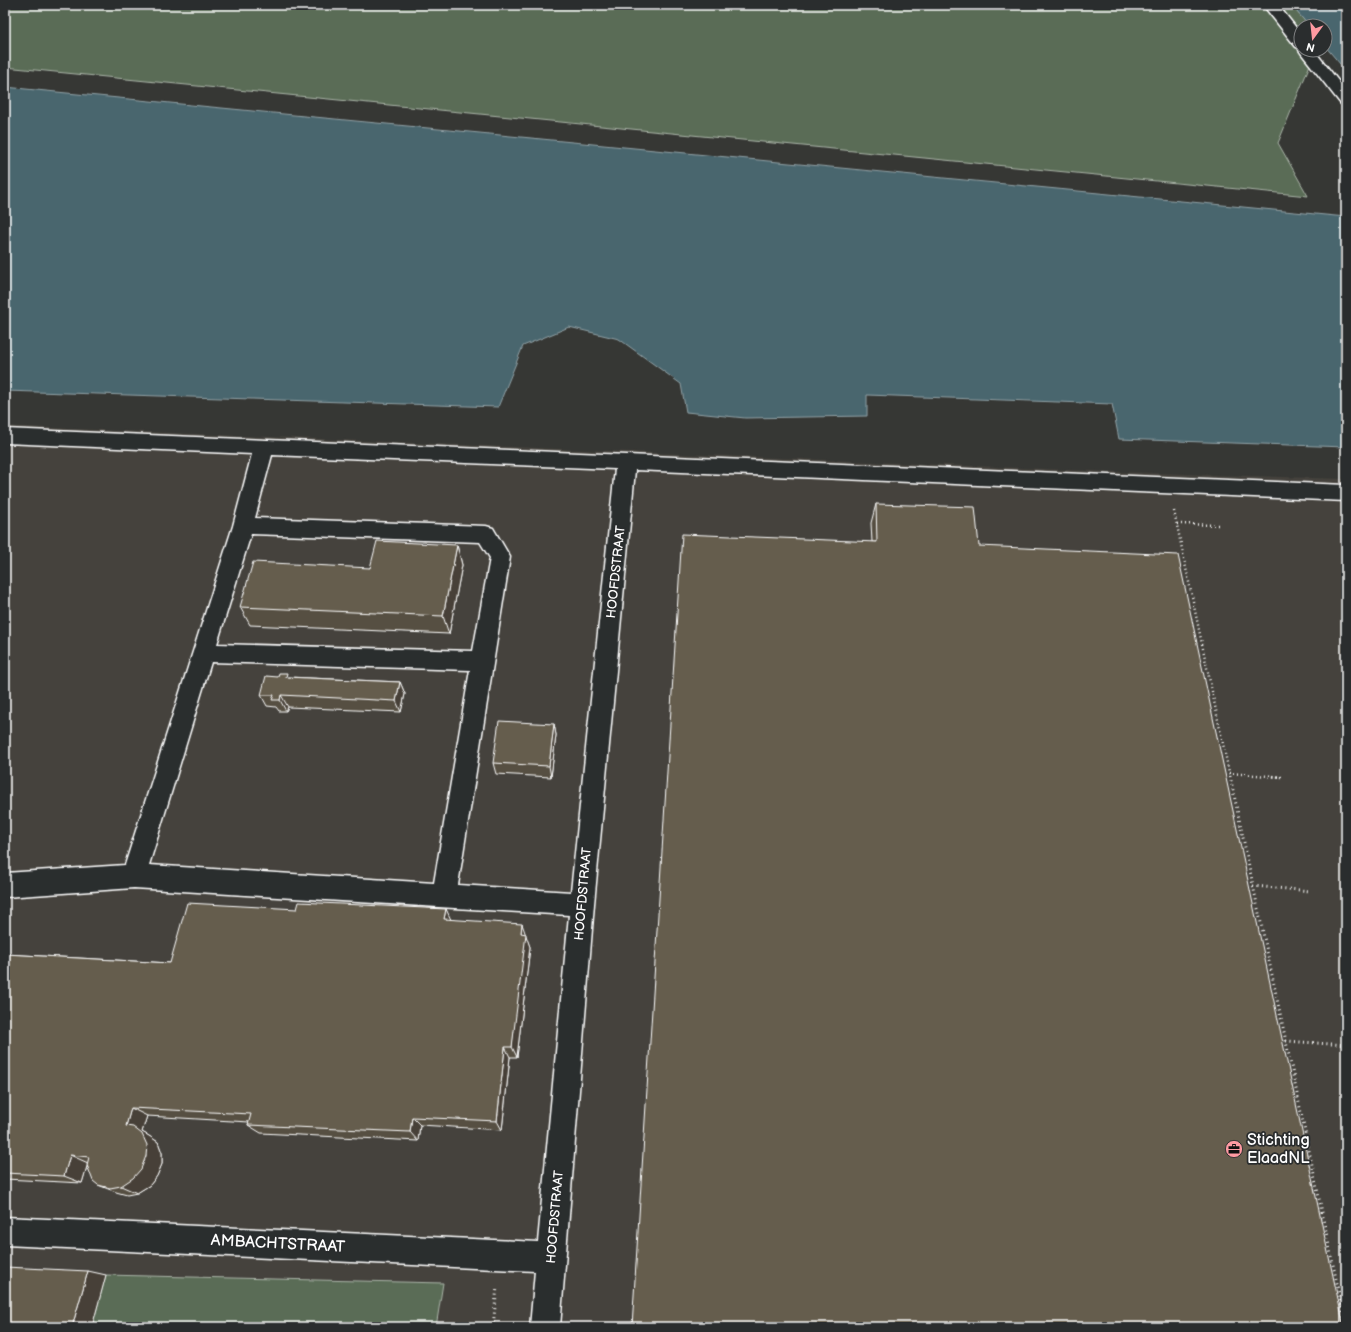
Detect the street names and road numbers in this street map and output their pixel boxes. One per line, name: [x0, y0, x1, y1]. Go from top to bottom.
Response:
street label: HOOFDSTRAAT: [603, 525, 629, 619]
street label: HOOFDSTRAAT: [571, 847, 595, 941]
street label: HOOFDSTRAAT: [543, 1170, 567, 1264]
street label: AMBACHTSTRAAT: [210, 1231, 346, 1257]

